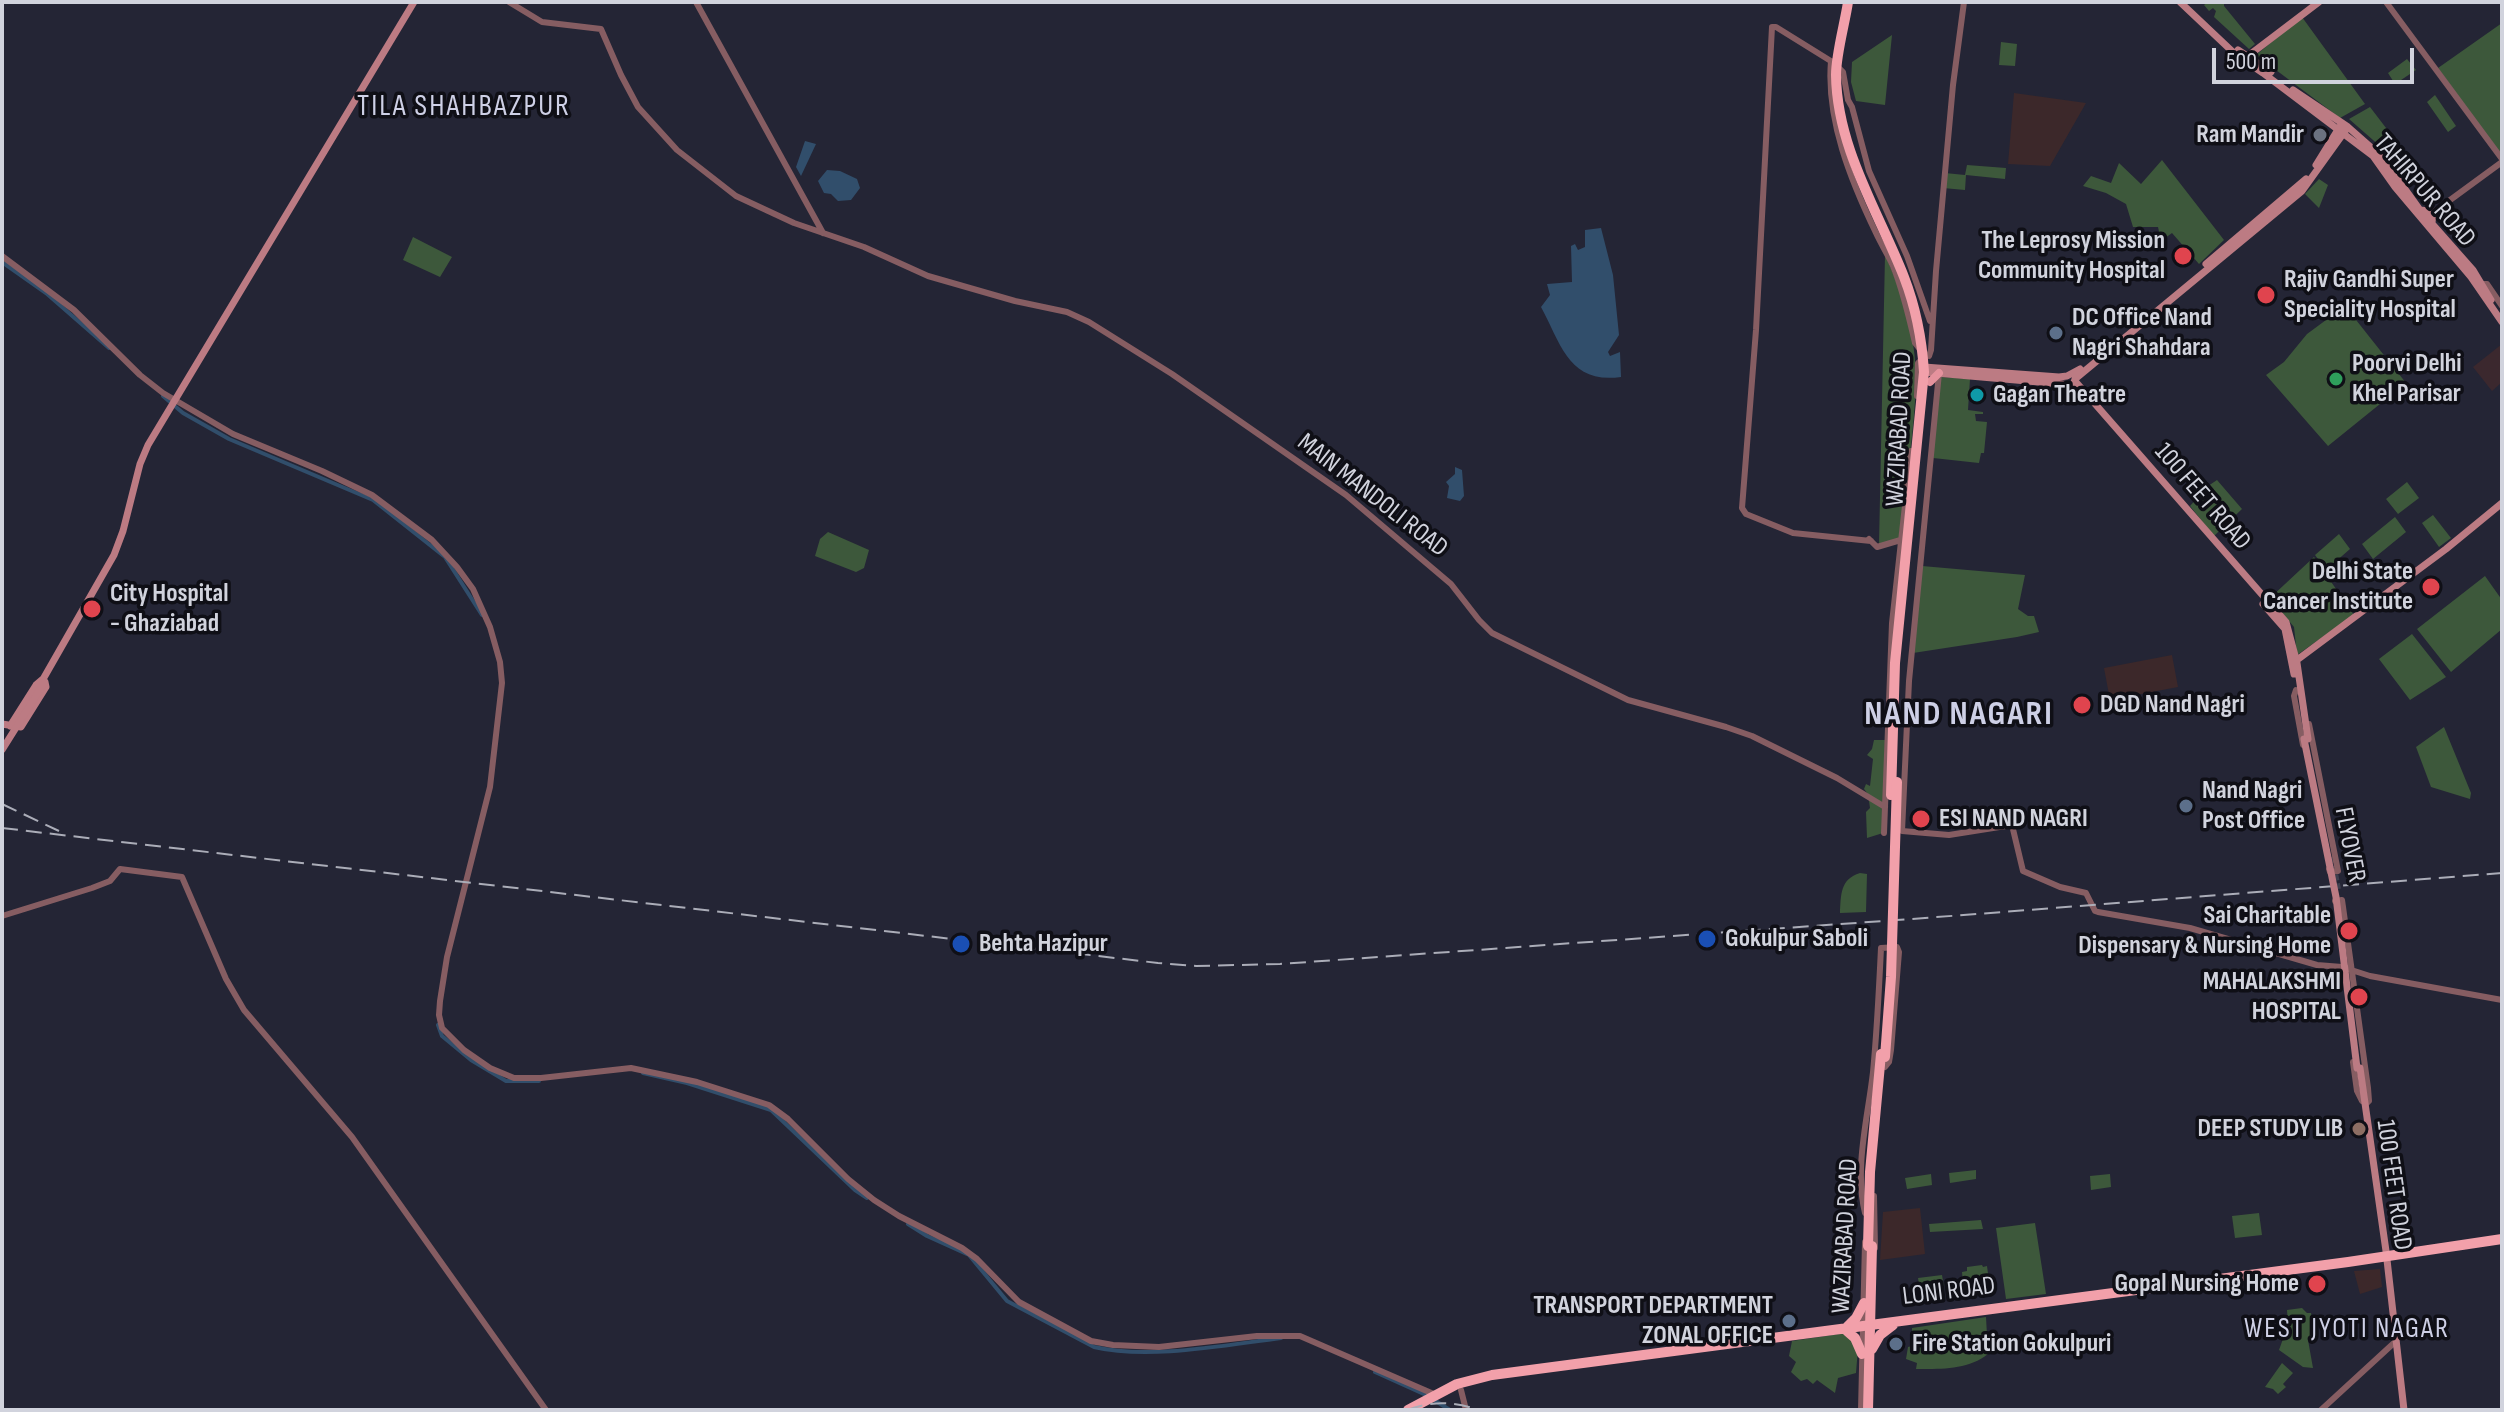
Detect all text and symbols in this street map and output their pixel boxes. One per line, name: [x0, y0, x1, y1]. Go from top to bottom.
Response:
scale bar: [2216, 32, 2418, 82]
text: 500 m: [2226, 47, 2276, 76]
district label: TILA SHAHBAZPUR: [357, 89, 571, 125]
place label: Ram Mandir: [2196, 119, 2304, 151]
marker: Ram Mandir: [2311, 126, 2329, 144]
street label: TAHIRPUR ROAD: [2366, 128, 2482, 254]
place label: The Leprosy Mission Community Hospital: [1978, 225, 2165, 286]
marker: The Leprosy Mission Community Hospital: [2172, 245, 2194, 267]
place label: Rajiv Gandhi Super Speciality Hospital: [2284, 264, 2456, 326]
marker: Rajiv Gandhi Super Speciality Hospital: [2255, 284, 2277, 306]
place label: DC Office Nand Nagri Shahdara: [2072, 302, 2212, 364]
marker: DC Office Nand Nagri Shahdara: [2047, 324, 2065, 342]
place label: Poorvi Delhi Khel Parisar: [2352, 348, 2462, 410]
street label: WAZIRABAD ROAD: [1880, 351, 1920, 507]
marker: Poorvi Delhi Khel Parisar: [2327, 370, 2345, 388]
place label: Gagan Theatre: [1993, 379, 2126, 411]
marker: Gagan Theatre: [1968, 386, 1986, 404]
street label: MAIN MANDOLI ROAD: [1291, 428, 1453, 564]
street label: 100 FEET ROAD: [2147, 437, 2257, 557]
place label: Delhi State Cancer Institute: [2263, 556, 2413, 618]
marker: Delhi State Cancer Institute: [2420, 576, 2442, 598]
place label: City Hospital - Ghaziabad: [110, 578, 228, 640]
marker: City Hospital - Ghaziabad: [81, 598, 103, 620]
place label: DGD Nand Nagri: [2100, 689, 2245, 721]
marker: DGD Nand Nagri: [2071, 694, 2093, 716]
district label: NAND NAGARI: [1864, 695, 2054, 735]
place label: Nand Nagri Post Office: [2202, 775, 2305, 836]
marker: Nand Nagri Post Office: [2177, 797, 2195, 815]
place label: ESI NAND NAGRI: [1939, 803, 2088, 835]
street label: FLYOVER: [2326, 805, 2372, 885]
marker: ESI NAND NAGRI: [1910, 808, 1932, 830]
place label: Sai Charitable Dispensary & Nursing Home: [2078, 900, 2331, 962]
marker: Sai Charitable Dispensary & Nursing Home: [2338, 920, 2360, 942]
place label: Gokulpur Saboli: [1725, 923, 1868, 955]
place label: Behta Hazipur: [979, 928, 1108, 960]
marker: Gokulpur Saboli: [1696, 928, 1718, 950]
marker: Behta Hazipur: [950, 933, 972, 955]
place label: MAHALAKSHMI HOSPITAL: [2203, 966, 2341, 1028]
marker: MAHALAKSHMI HOSPITAL: [2348, 986, 2370, 1008]
place label: DEEP STUDY LIB: [2198, 1113, 2343, 1145]
street label: 100 FEET ROAD: [2368, 1118, 2418, 1252]
marker: DEEP STUDY LIB: [2350, 1120, 2368, 1138]
street label: WAZIRABAD ROAD: [1826, 1158, 1866, 1314]
place label: Gopal Nursing Home: [2114, 1268, 2299, 1300]
street label: LONI ROAD: [1901, 1271, 1997, 1313]
marker: Gopal Nursing Home: [2306, 1273, 2328, 1295]
place label: TRANSPORT DEPARTMENT ZONAL OFFICE: [1533, 1290, 1773, 1352]
marker: TRANSPORT DEPARTMENT ZONAL OFFICE: [1780, 1312, 1798, 1330]
district label: WEST JYOTI NAGAR: [2244, 1313, 2450, 1347]
place label: Fire Station Gokulpuri: [1912, 1328, 2111, 1360]
marker: Fire Station Gokulpuri: [1887, 1335, 1905, 1353]

